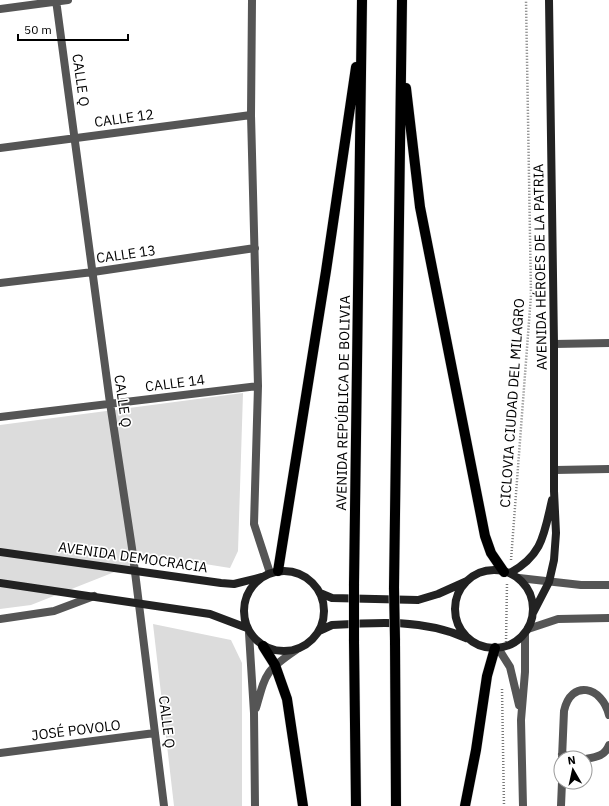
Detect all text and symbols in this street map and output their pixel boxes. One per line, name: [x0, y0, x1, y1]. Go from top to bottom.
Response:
scale bar: [18, 16, 128, 42]
text: 50 m: [24, 22, 52, 37]
street label: CALLE Q: [68, 52, 94, 108]
street label: CALLE 12: [93, 105, 155, 131]
street label: AVENIDA HÉROES DE LA PATRIA: [528, 164, 551, 370]
street label: CALLE 13: [95, 241, 157, 267]
street label: AVENIDA REPÚBLICA DE BOLIVIA: [331, 295, 354, 511]
street label: CICLOVIA CIUDAD DEL MILAGRO: [496, 298, 528, 508]
street label: CALLE 14: [144, 370, 206, 396]
street label: CALLE Q: [110, 373, 136, 429]
street label: AVENIDA DEMOCRACIA: [57, 538, 209, 576]
street label: CALLE Q: [155, 695, 179, 750]
street label: JOSÉ POVOLO: [30, 715, 122, 744]
north arrow: [553, 750, 593, 790]
text: N: [566, 753, 576, 768]

